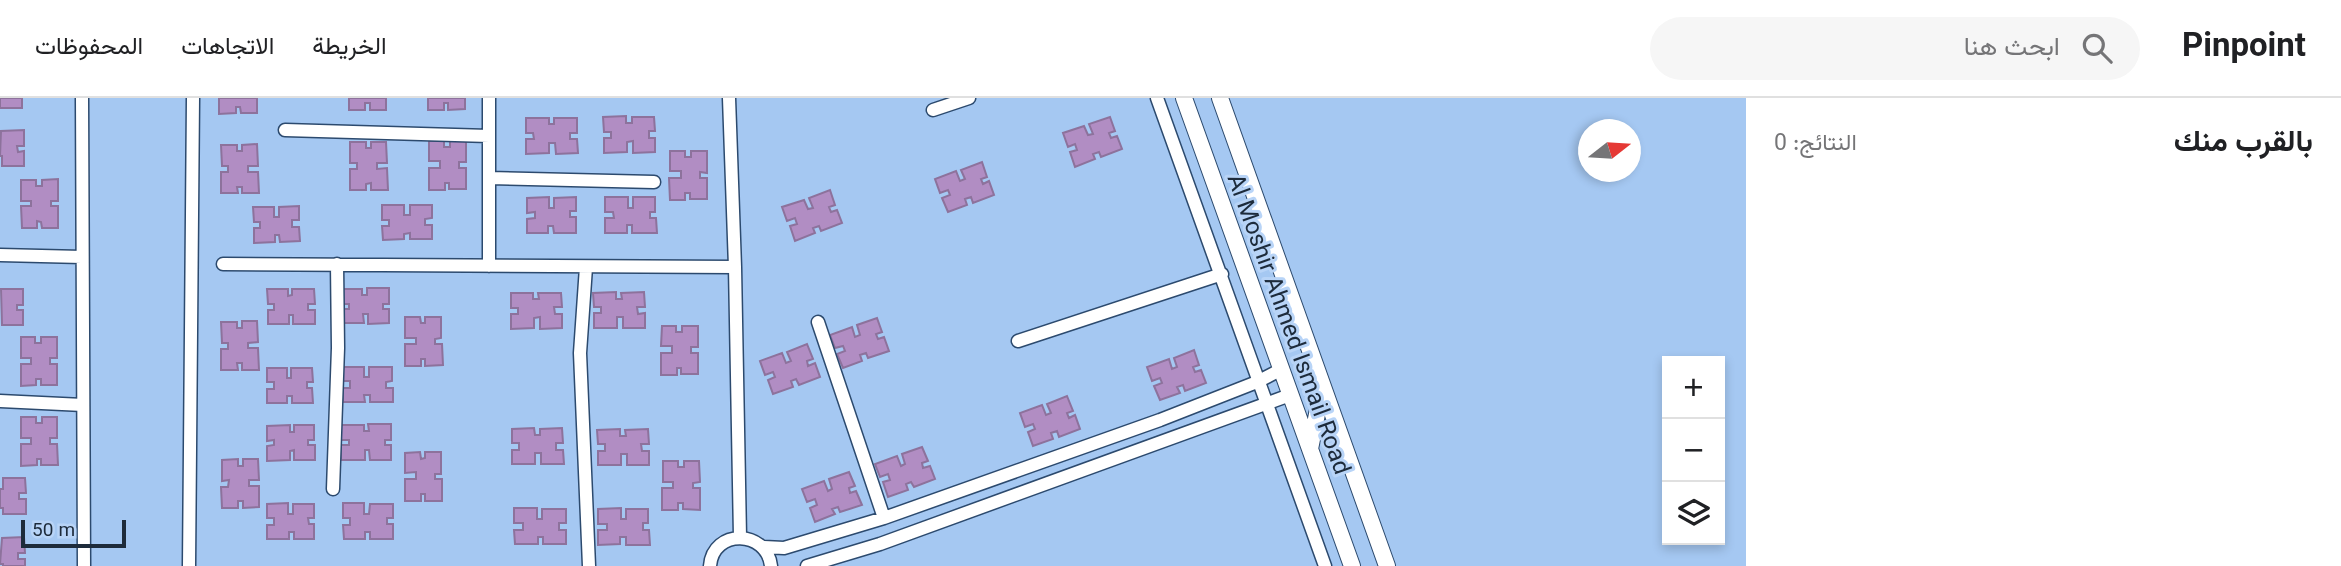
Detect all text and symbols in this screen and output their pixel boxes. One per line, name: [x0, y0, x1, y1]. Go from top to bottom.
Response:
search box: [1650, 17, 2140, 80]
text: Pinpoint: [2182, 22, 2306, 74]
text: ابحث هنا: [1964, 28, 2060, 69]
text: المحفوظات: [35, 29, 143, 67]
text: الاتجاهات: [181, 29, 274, 67]
text: الخريطة: [312, 29, 387, 67]
icon: search: [2078, 29, 2116, 67]
north arrow: [1578, 119, 1641, 182]
text: بالقرب منك: [2174, 120, 2313, 167]
text: النتائج: 0: [1774, 126, 1857, 162]
street label: Al Moshir Ahmed Ismail Road: [1215, 169, 1359, 480]
map controls: [1662, 356, 1725, 545]
button: +: [1662, 356, 1725, 419]
button: −: [1662, 419, 1725, 482]
button: layers: [1662, 482, 1725, 545]
scale bar: [21, 517, 126, 549]
text: 50 m: [32, 517, 75, 546]

